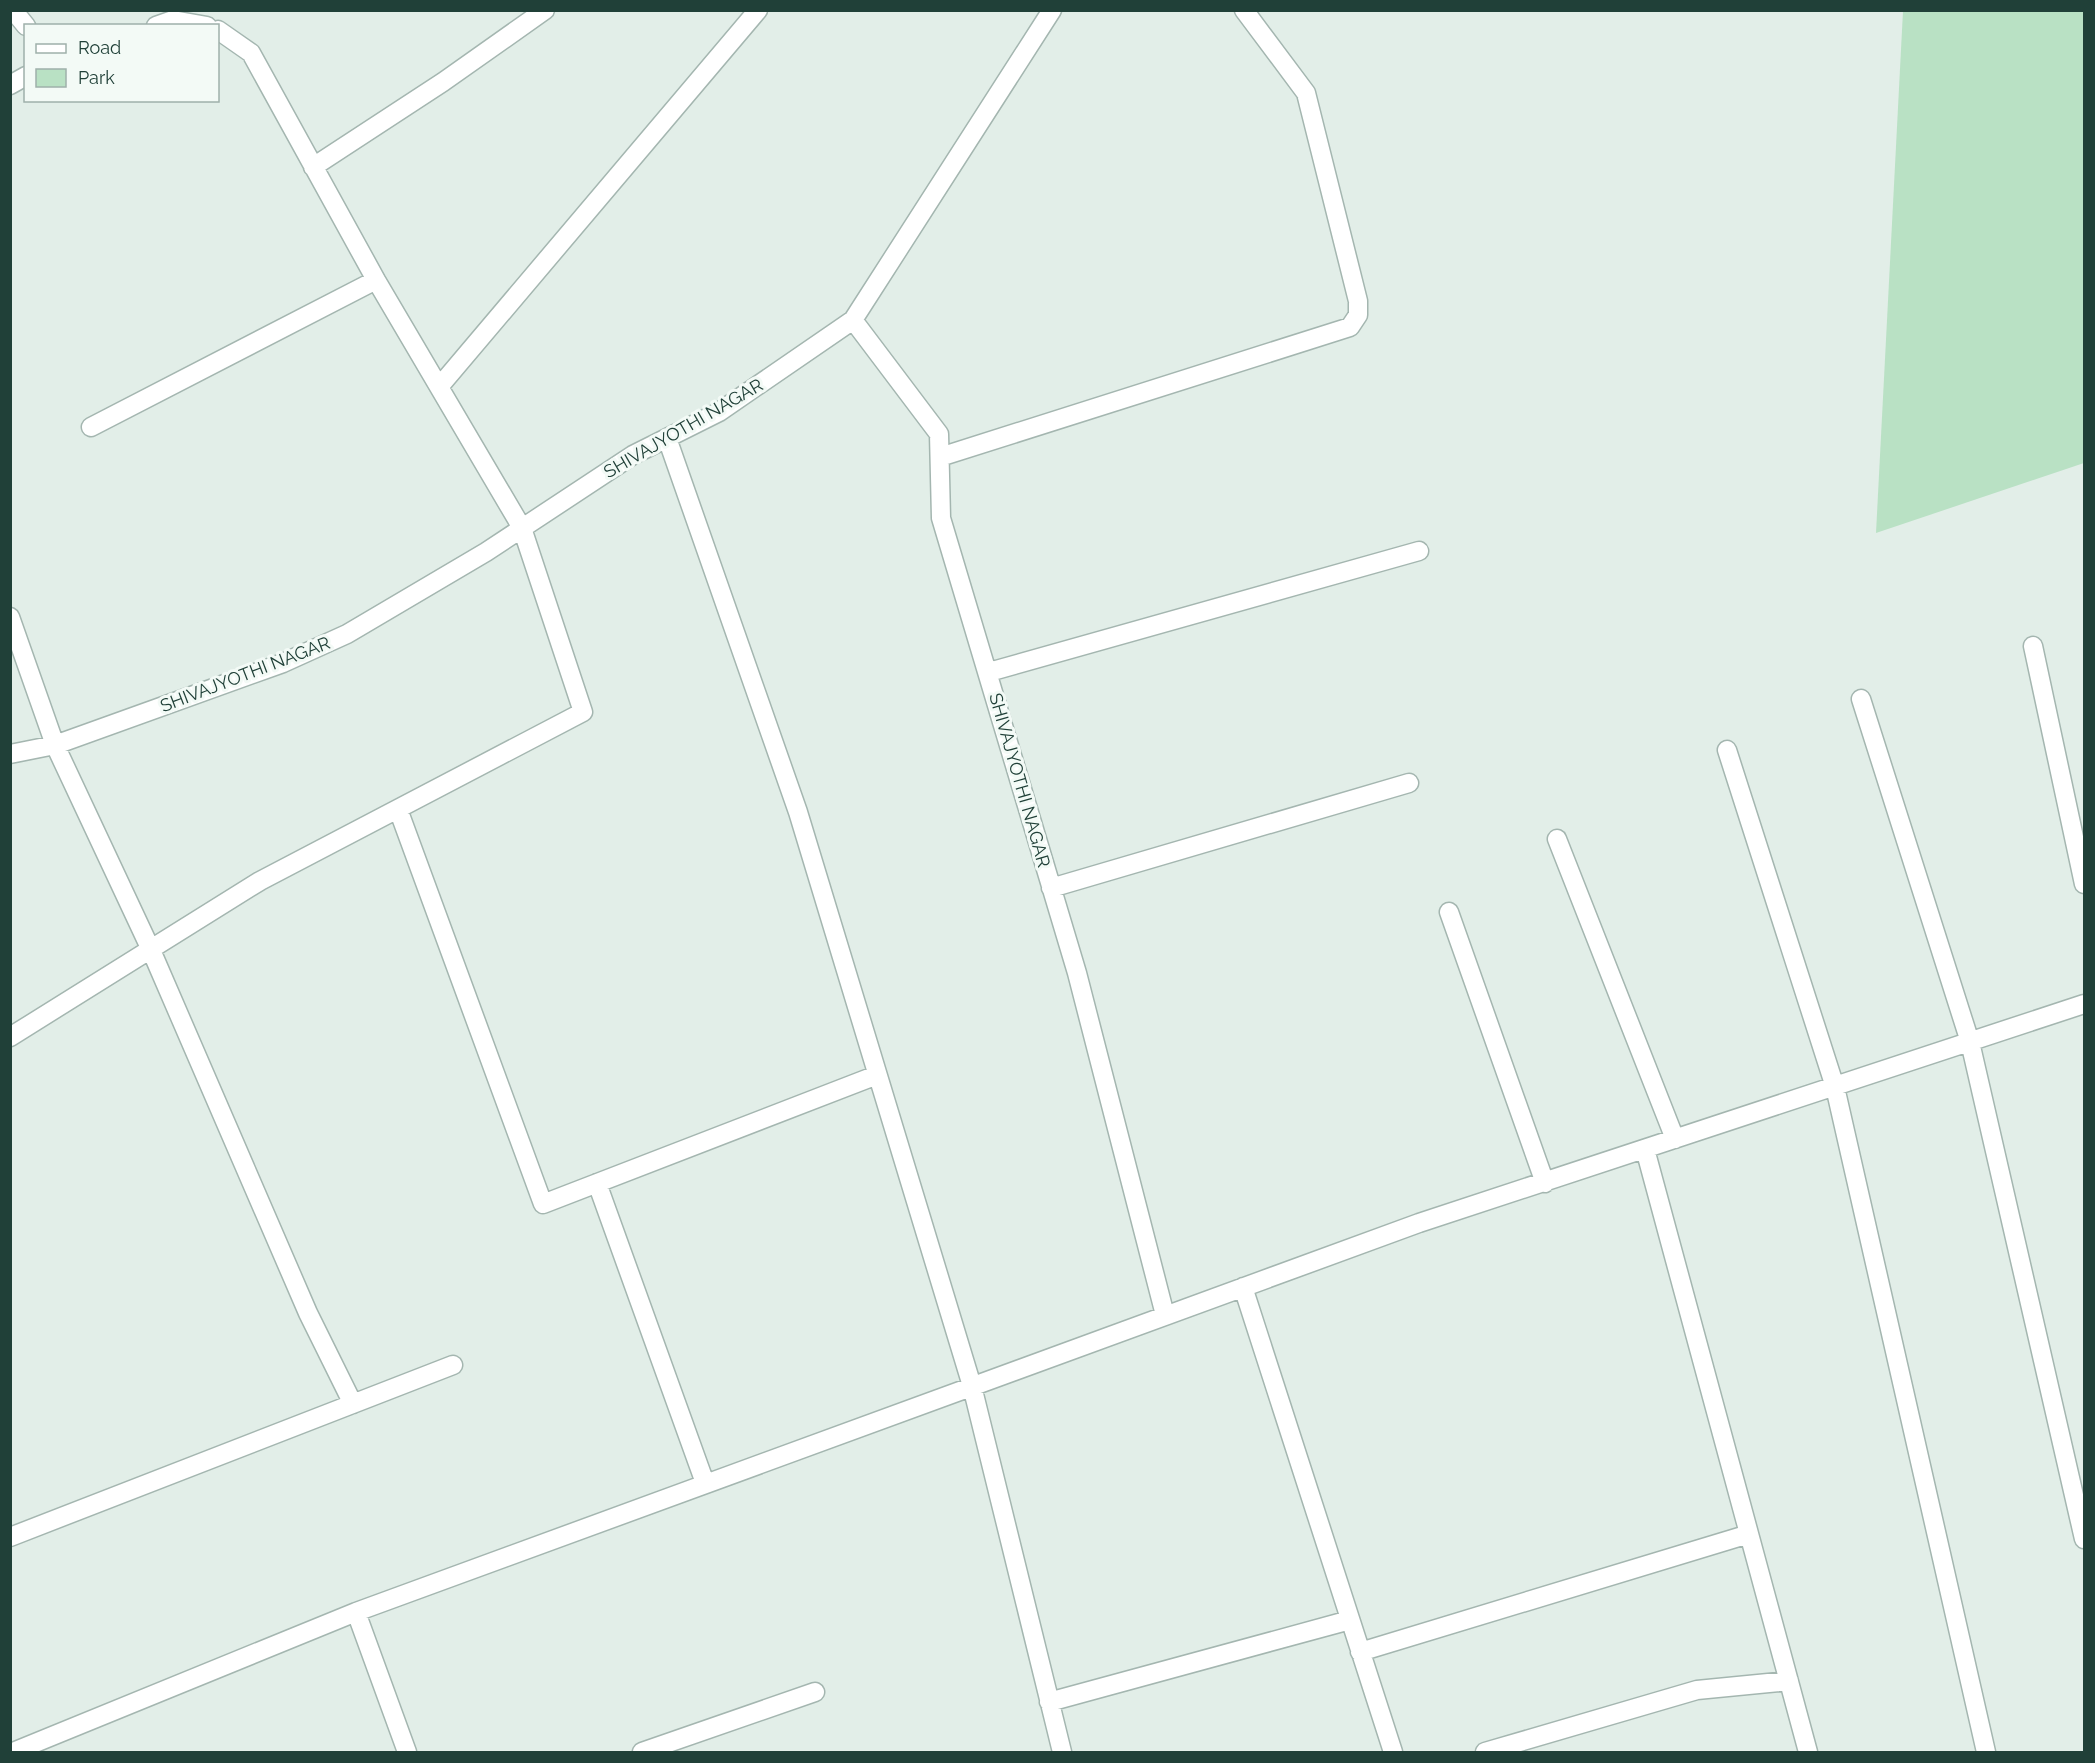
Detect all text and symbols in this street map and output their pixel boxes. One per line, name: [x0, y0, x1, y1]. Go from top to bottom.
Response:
legend: [24, 24, 219, 102]
text: Road: [78, 37, 121, 58]
text: Park: [78, 67, 115, 88]
street label: SHIVAJYOTHI NAGAR: [600, 374, 767, 482]
street label: SHIVAJYOTHI NAGAR: [157, 632, 333, 716]
street label: SHIVAJYOTHI NAGAR: [985, 690, 1055, 870]

